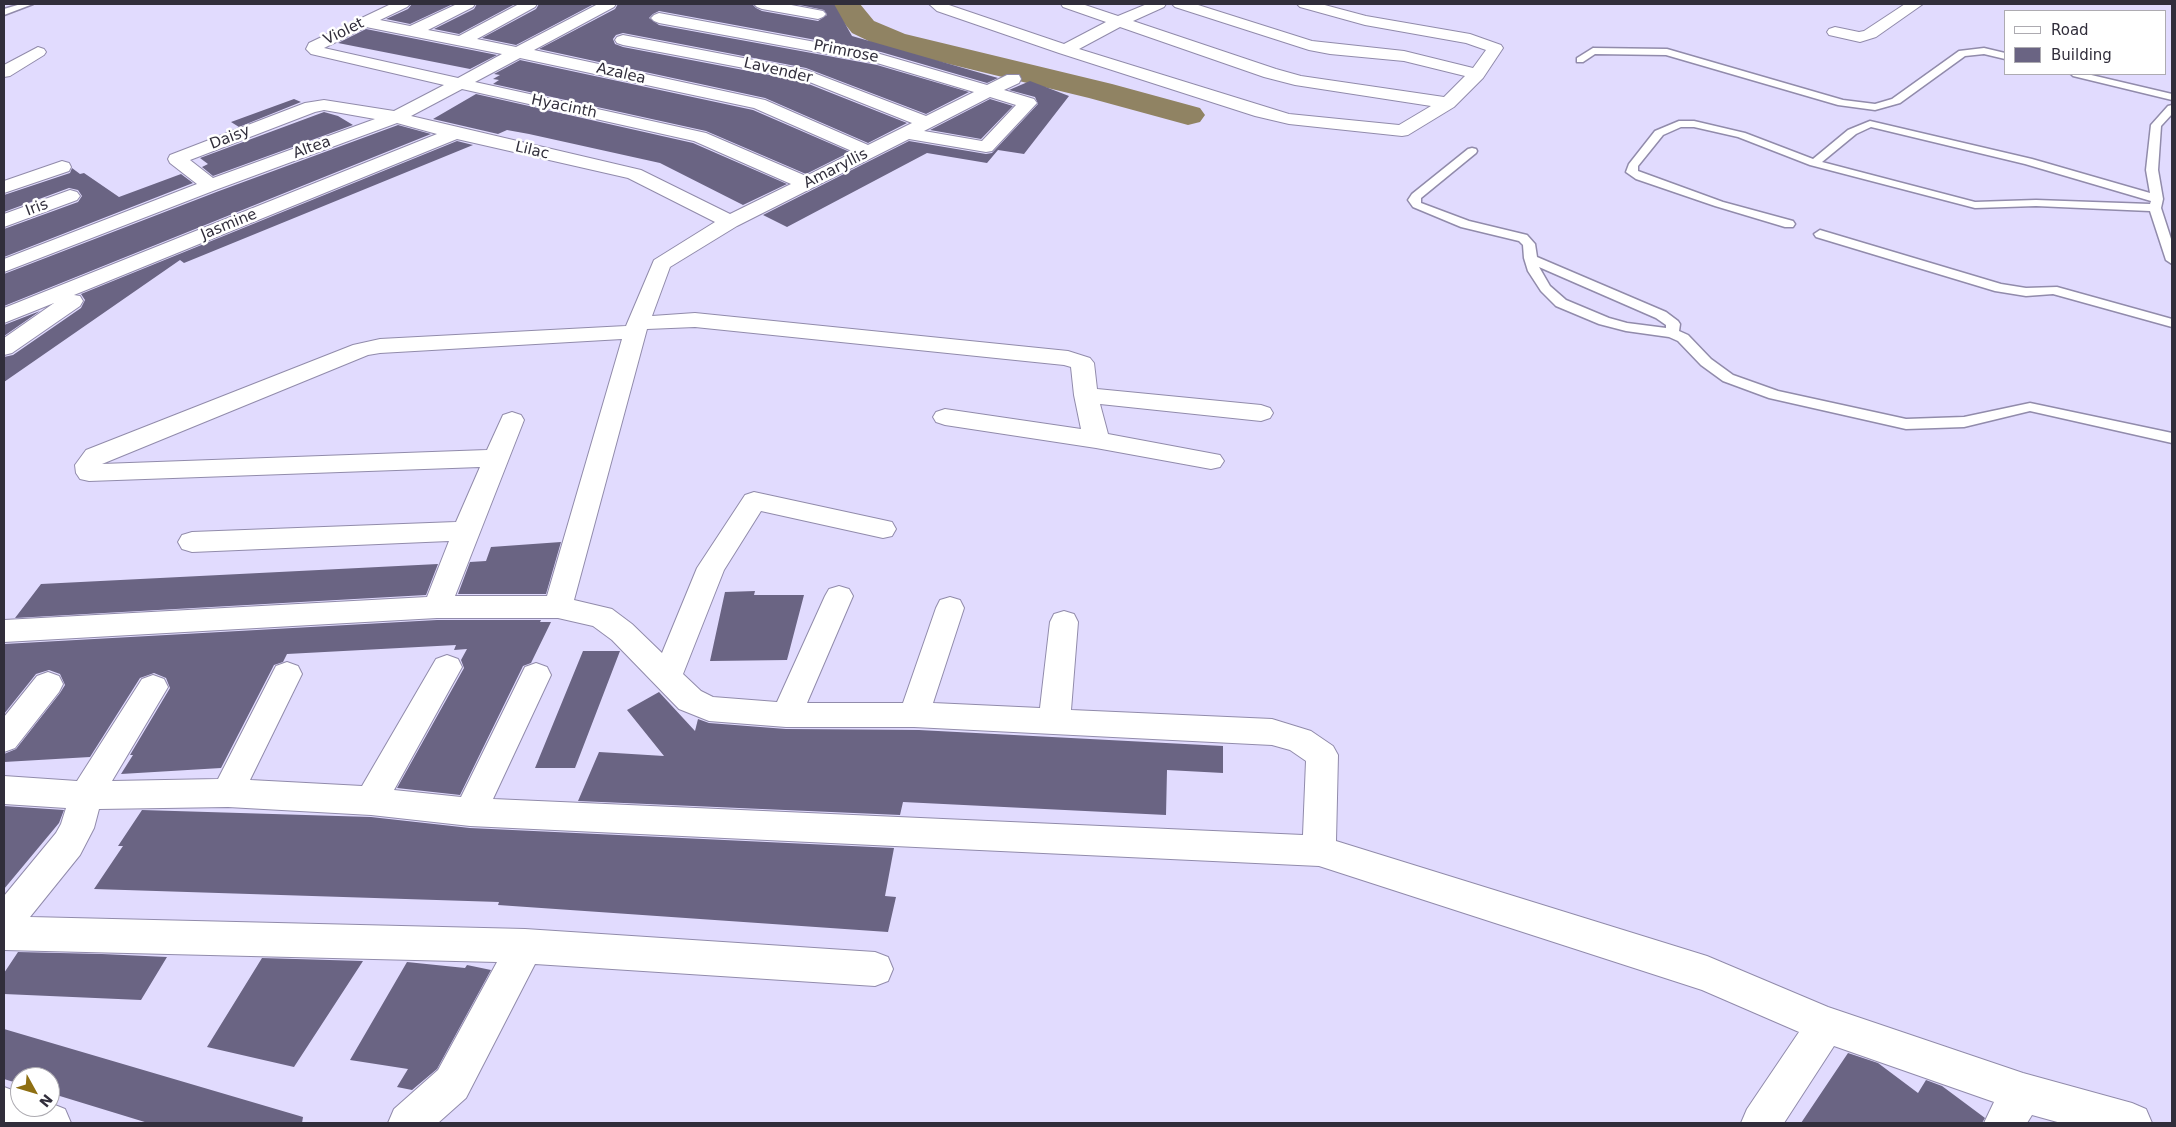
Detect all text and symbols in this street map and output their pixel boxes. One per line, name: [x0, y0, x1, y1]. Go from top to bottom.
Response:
legend: [2004, 10, 2166, 75]
street label: Violet: [321, 15, 367, 49]
text: Road: [2051, 21, 2089, 39]
street label: Primrose: [812, 37, 880, 67]
text: Building: [2051, 46, 2112, 64]
street label: Lavender: [742, 54, 814, 88]
street label: Azalea: [595, 60, 647, 88]
street label: Hyacinth: [530, 91, 598, 123]
street label: Daisy: [207, 122, 253, 154]
street label: Altea: [291, 133, 333, 163]
street label: Lilac: [513, 138, 551, 164]
street label: Amaryllis: [801, 145, 871, 193]
street label: Iris: [23, 196, 51, 220]
street label: Jasmine: [198, 206, 260, 244]
north arrow: [10, 1067, 60, 1117]
text: N: [36, 1091, 56, 1110]

